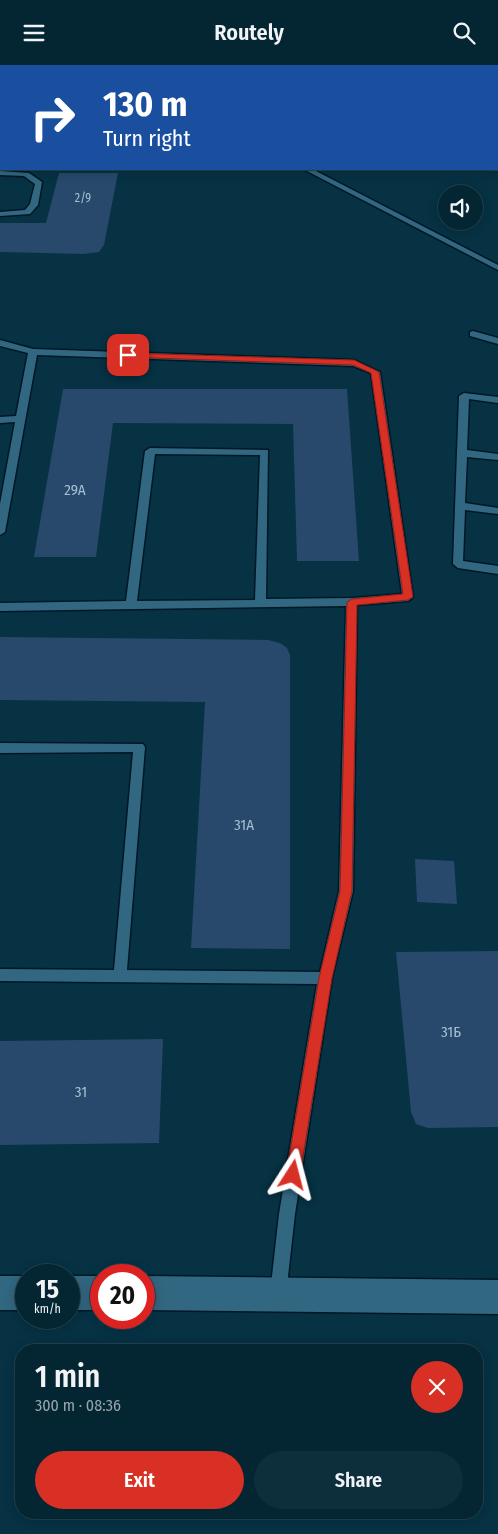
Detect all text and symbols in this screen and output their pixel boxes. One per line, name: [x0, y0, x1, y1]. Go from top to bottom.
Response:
icon: menu: [20, 19, 48, 47]
text: Routely: [214, 19, 284, 46]
icon: search: [450, 19, 478, 47]
text: 130 m: [103, 83, 187, 125]
icon: right: [20, 85, 85, 150]
text: Turn right: [103, 125, 191, 152]
map controls: [438, 185, 483, 230]
button: sound: [438, 185, 483, 230]
house number: 2/9: [75, 191, 91, 205]
pin: [107, 334, 149, 376]
icon: arrive: [114, 341, 142, 369]
house number: 29А: [64, 481, 86, 499]
house number: 31А: [234, 816, 254, 834]
house number: 31Б: [441, 1023, 461, 1041]
house number: 31: [75, 1083, 87, 1101]
position arrow: [266, 1148, 318, 1200]
speed limit sign: 20: [90, 1264, 155, 1329]
text: 15: [36, 1275, 59, 1305]
text: km/h: [34, 1302, 61, 1316]
text: 1 min: [35, 1359, 100, 1395]
button: close: [411, 1361, 463, 1413]
text: 300 m · 08:36: [35, 1396, 121, 1415]
button: Exit: [35, 1451, 244, 1509]
button: Share: [254, 1451, 463, 1509]

